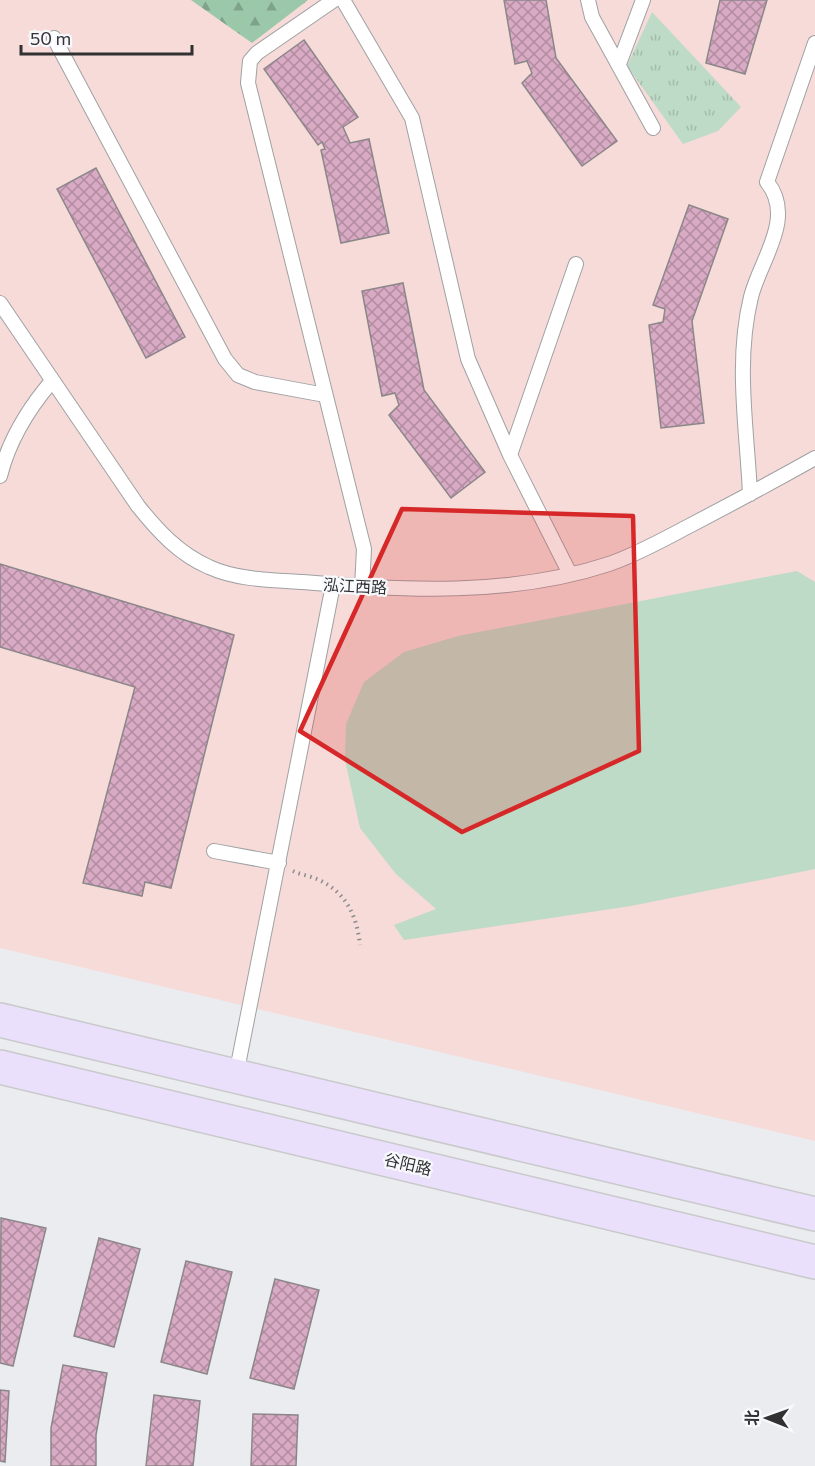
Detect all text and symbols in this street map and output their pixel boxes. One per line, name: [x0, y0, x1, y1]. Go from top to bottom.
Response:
scale bar: [21, 18, 192, 56]
text: 50 m: [30, 27, 71, 49]
street label: 泓江西路: [323, 574, 387, 597]
street label: 谷阳路: [383, 1149, 434, 1178]
north arrow: [737, 1388, 797, 1448]
text: 北: [742, 1410, 761, 1426]

